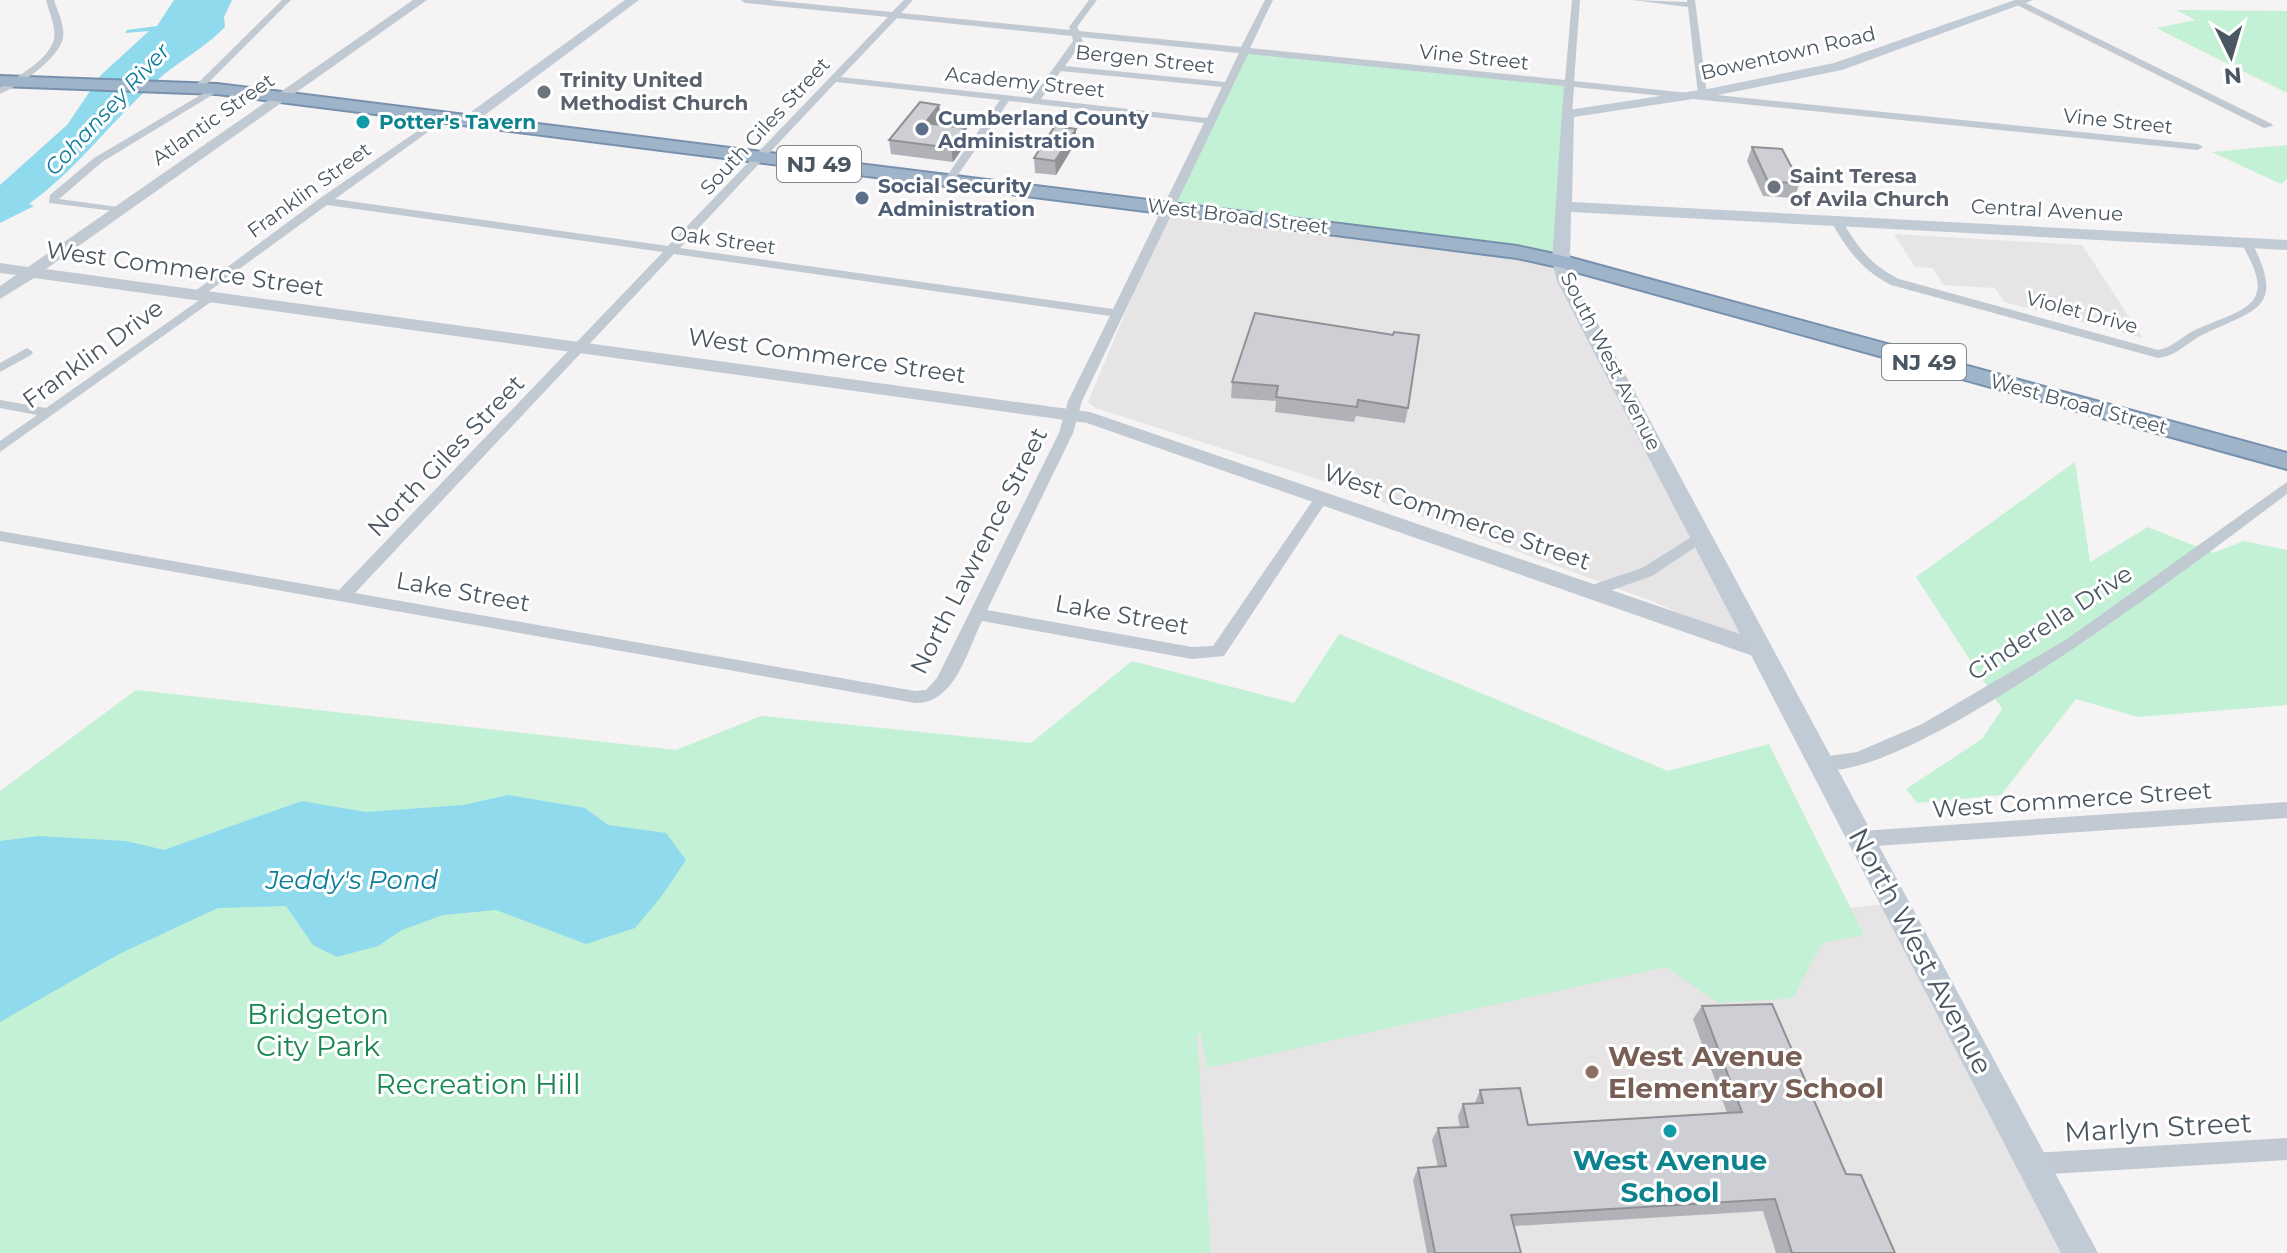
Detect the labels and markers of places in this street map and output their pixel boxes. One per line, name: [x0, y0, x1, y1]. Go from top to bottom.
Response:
place label: Trinity United Methodist Church: [560, 68, 748, 115]
marker: Trinity United Methodist Church: [535, 83, 553, 101]
place label: Cumberland County Administration: [937, 106, 1150, 153]
place label: Potter's Tavern: [379, 110, 536, 134]
marker: Potter's Tavern: [354, 113, 372, 131]
marker: Cumberland County Administration: [913, 120, 931, 138]
place label: Saint Teresa of Avila Church: [1790, 164, 1949, 211]
place label: Social Security Administration: [877, 174, 1035, 221]
marker: Saint Teresa of Avila Church: [1765, 178, 1783, 196]
marker: Social Security Administration: [853, 189, 871, 207]
place label: West Avenue Elementary School: [1608, 1039, 1884, 1105]
marker: West Avenue Elementary School: [1583, 1063, 1601, 1081]
marker: West Avenue School: [1661, 1122, 1679, 1140]
place label: West Avenue School: [1573, 1143, 1767, 1209]

